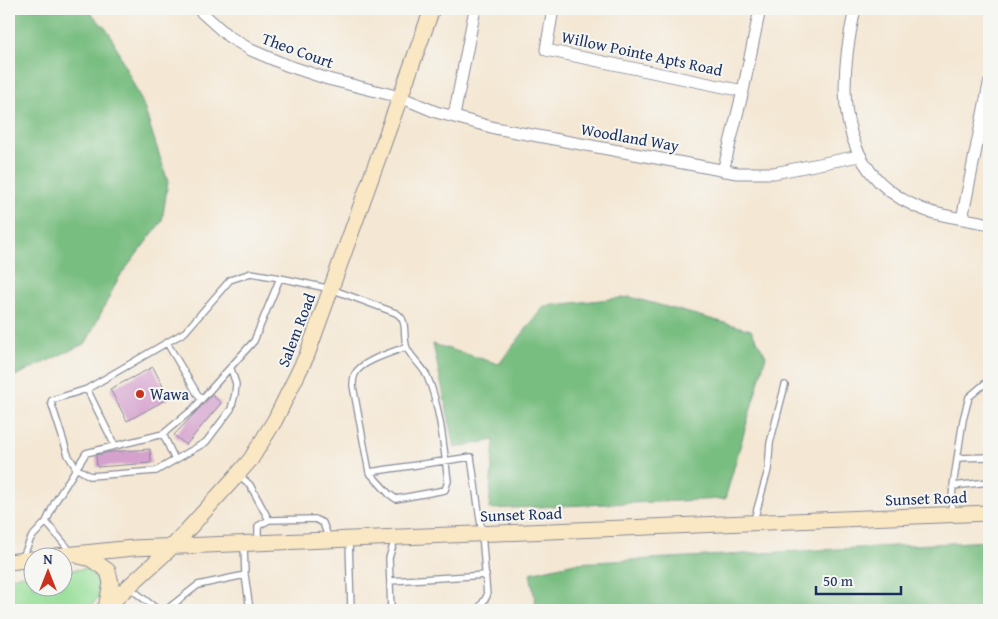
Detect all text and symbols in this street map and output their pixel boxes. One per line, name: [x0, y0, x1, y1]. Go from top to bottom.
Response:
street label: Willow Pointe Apts Road: [559, 24, 725, 82]
street label: Theo Court: [259, 26, 338, 74]
street label: Woodland Way: [579, 117, 681, 157]
street label: Salem Road: [271, 289, 321, 370]
place label: Wawa: [150, 382, 189, 406]
marker: Wawa: [134, 388, 146, 400]
street label: Sunset Road: [885, 485, 968, 511]
street label: Sunset Road: [480, 501, 563, 527]
north arrow: [22, 546, 72, 596]
text: N: [43, 549, 53, 569]
scale bar: [816, 564, 900, 596]
text: 50 m: [823, 570, 854, 591]

